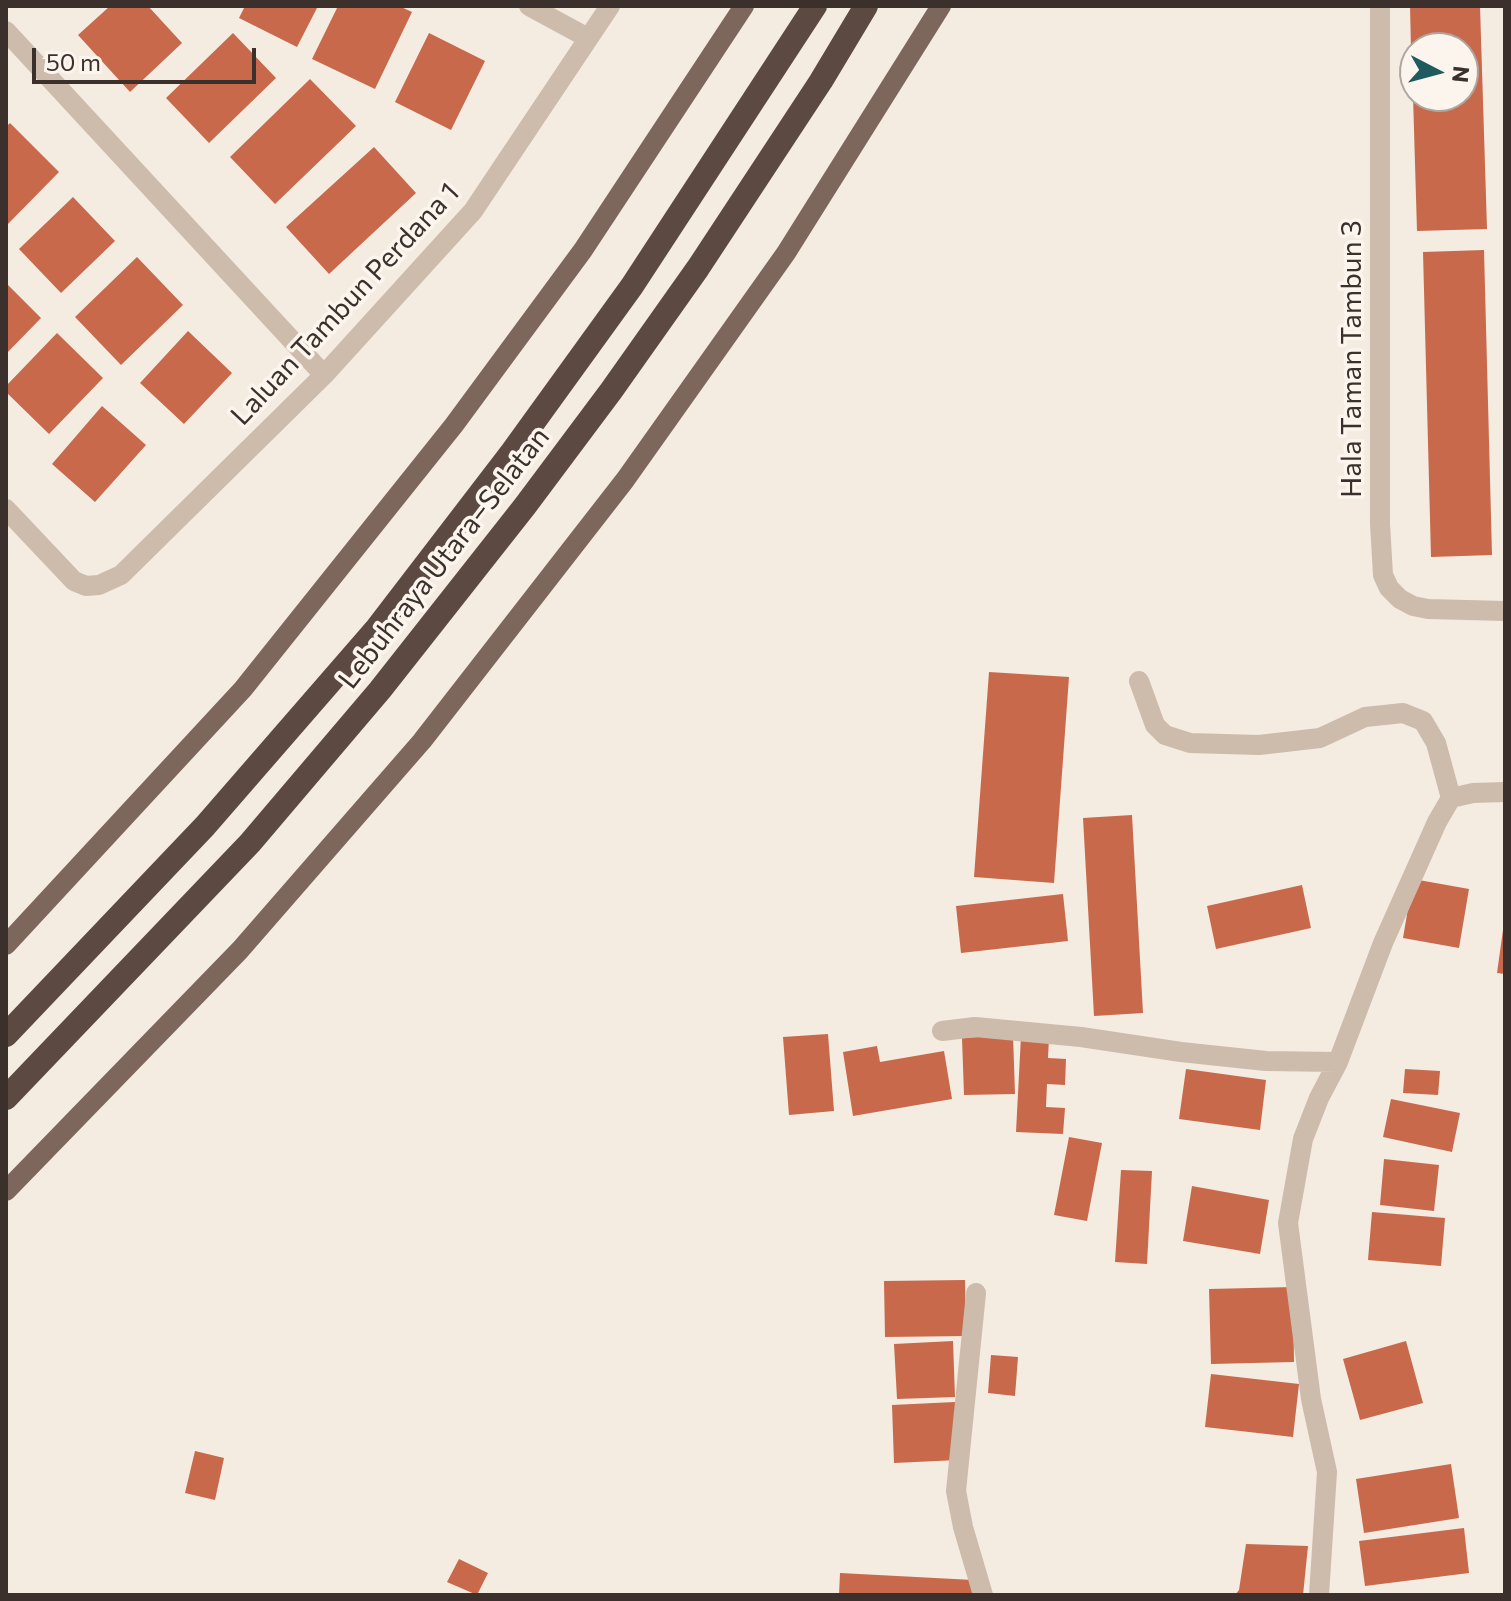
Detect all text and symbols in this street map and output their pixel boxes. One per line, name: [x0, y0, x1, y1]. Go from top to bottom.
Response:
scale bar: [36, 32, 260, 82]
north arrow: [1399, 32, 1479, 112]
text: 50 m: [46, 47, 101, 76]
text: N: [1447, 65, 1476, 84]
street label: Laluan Tambun Perdana 1: [224, 176, 466, 432]
street label: Hala Taman Tambun 3: [1335, 220, 1369, 498]
street label: Lebuhraya Utara–Selatan: [332, 421, 556, 695]

